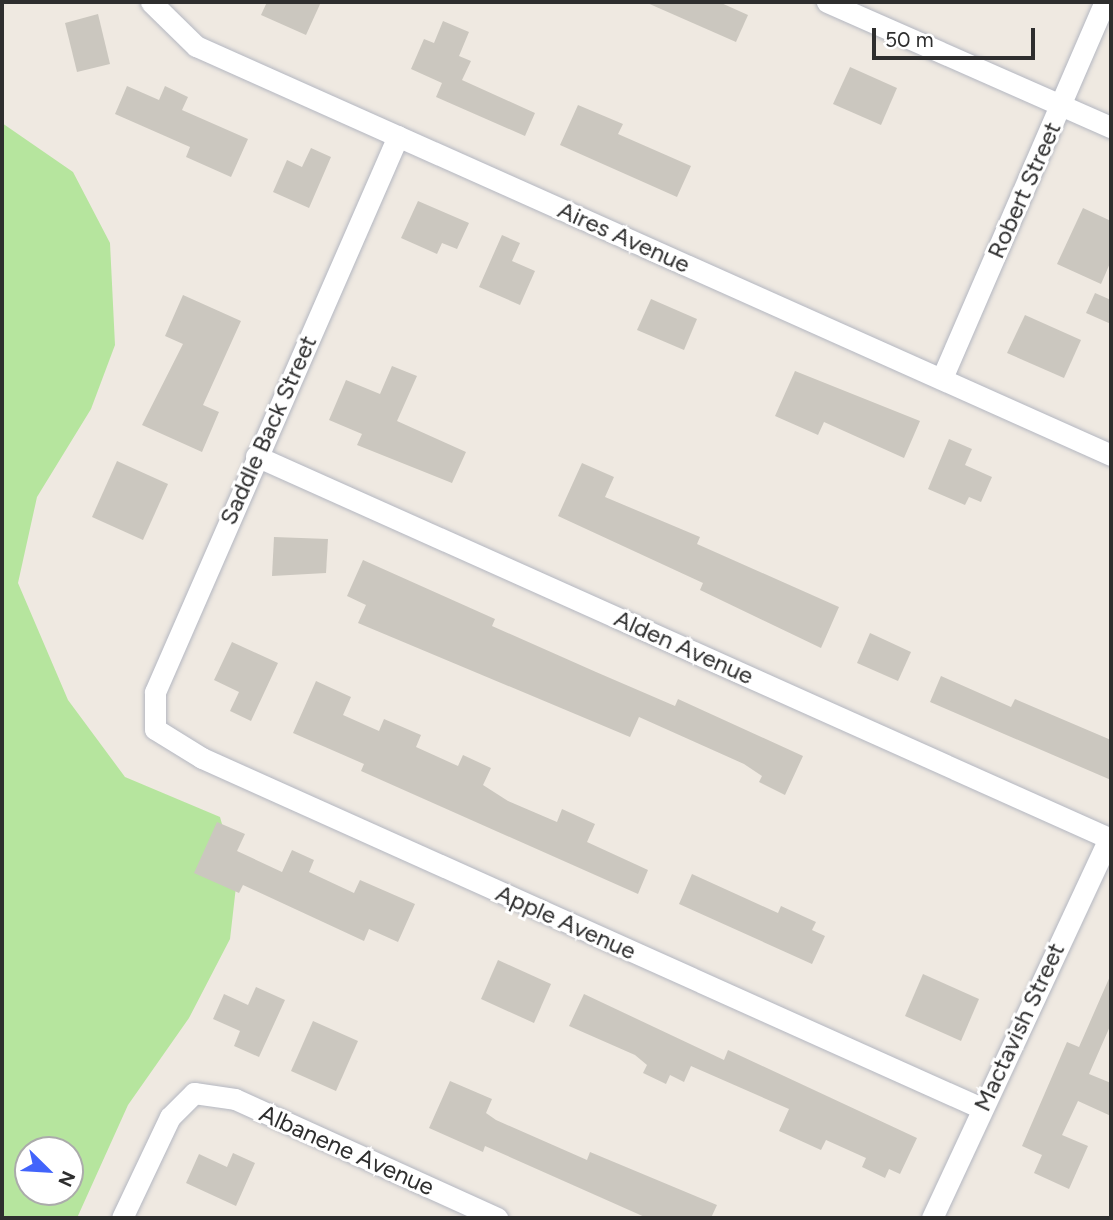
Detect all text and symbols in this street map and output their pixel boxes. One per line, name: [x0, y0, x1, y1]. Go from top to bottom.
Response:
scale bar: [875, 14, 1038, 58]
text: 50 m: [885, 27, 934, 52]
street label: Robert Street: [981, 117, 1067, 263]
street label: Aires Avenue: [554, 195, 694, 279]
street label: Saddle Back Street: [213, 331, 323, 529]
street label: Alden Avenue: [610, 604, 758, 690]
street label: Apple Avenue: [492, 878, 640, 966]
street label: Mactavish Street: [967, 938, 1071, 1116]
street label: Albanene Avenue: [255, 1099, 439, 1201]
north arrow: [14, 1136, 84, 1206]
text: N: [53, 1168, 80, 1190]

